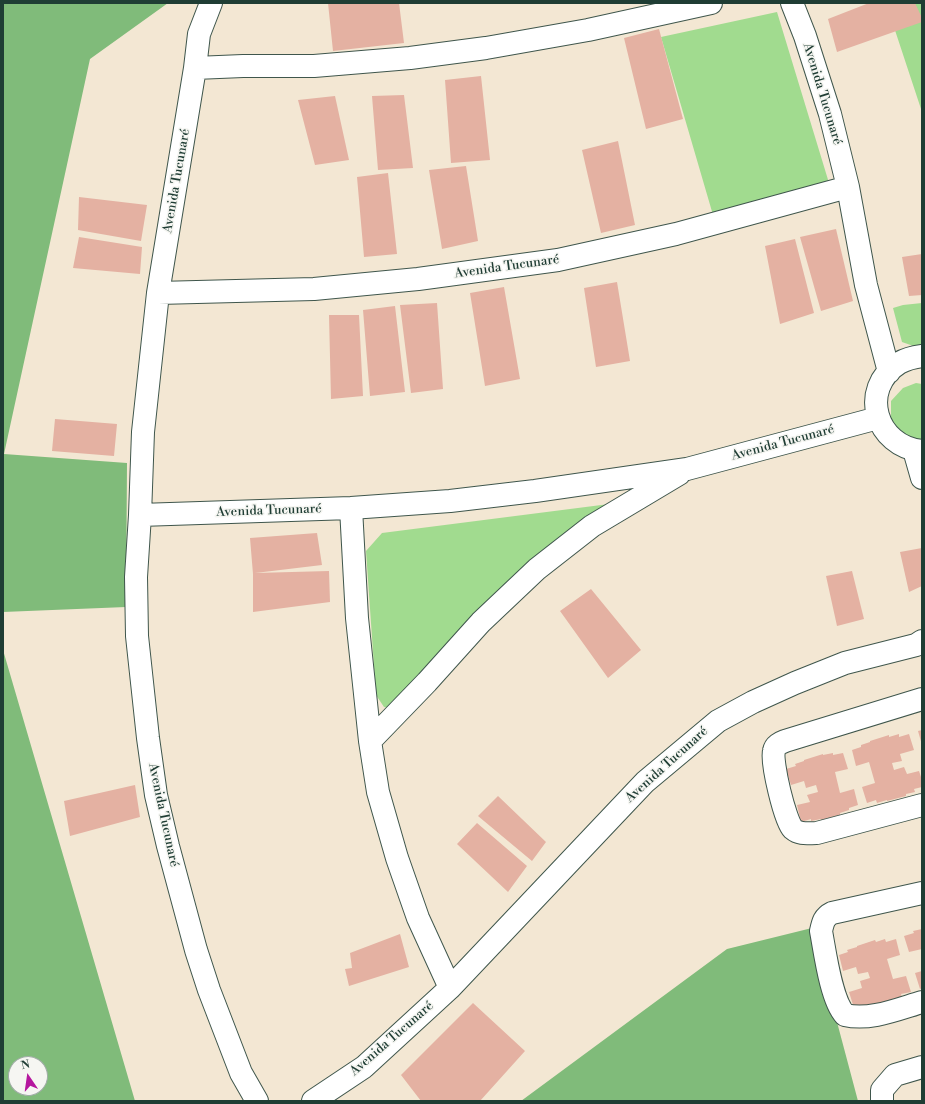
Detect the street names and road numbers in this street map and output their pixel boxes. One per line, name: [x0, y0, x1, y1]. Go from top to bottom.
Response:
street label: Avenida Tucunaré: [799, 41, 845, 147]
street label: Avenida Tucunaré: [160, 128, 194, 234]
street label: Avenida Tucunaré: [454, 252, 560, 282]
street label: Avenida Tucunaré: [730, 422, 836, 464]
street label: Avenida Tucunaré: [216, 501, 322, 521]
street label: Avenida Tucunaré: [623, 724, 711, 806]
street label: Avenida Tucunaré: [144, 762, 182, 868]
street label: Avenida Tucunaré: [347, 998, 437, 1080]

